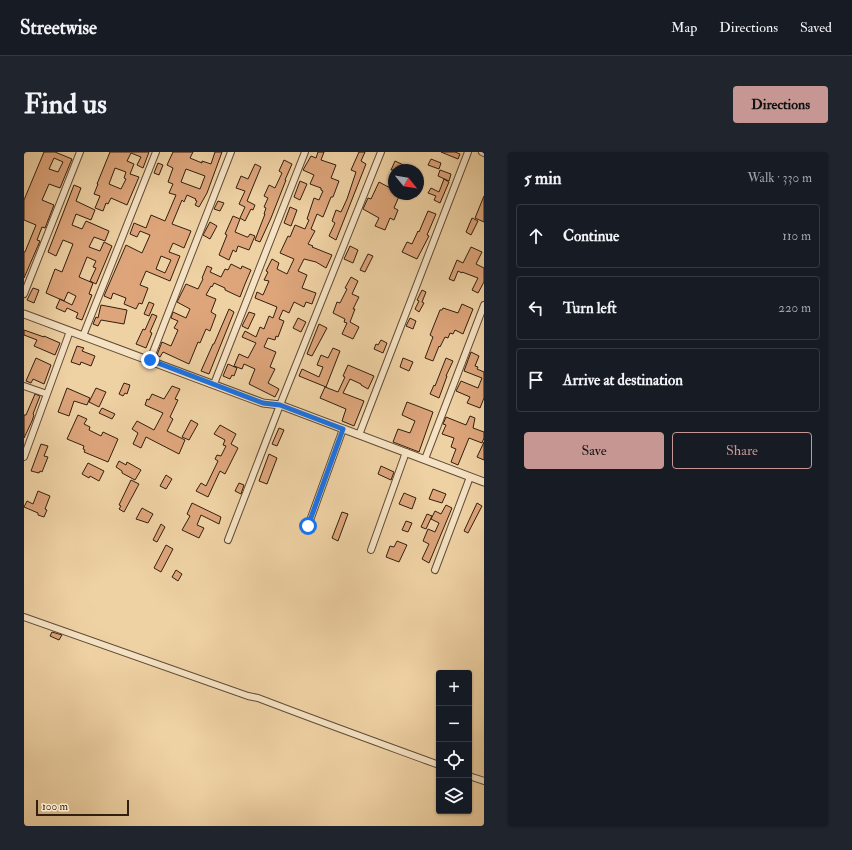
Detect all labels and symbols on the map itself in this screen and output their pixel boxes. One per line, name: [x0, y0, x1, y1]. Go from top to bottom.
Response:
north arrow: [388, 164, 424, 200]
route end: [141, 351, 159, 369]
route start: [299, 517, 317, 535]
scale bar: [36, 798, 129, 817]

